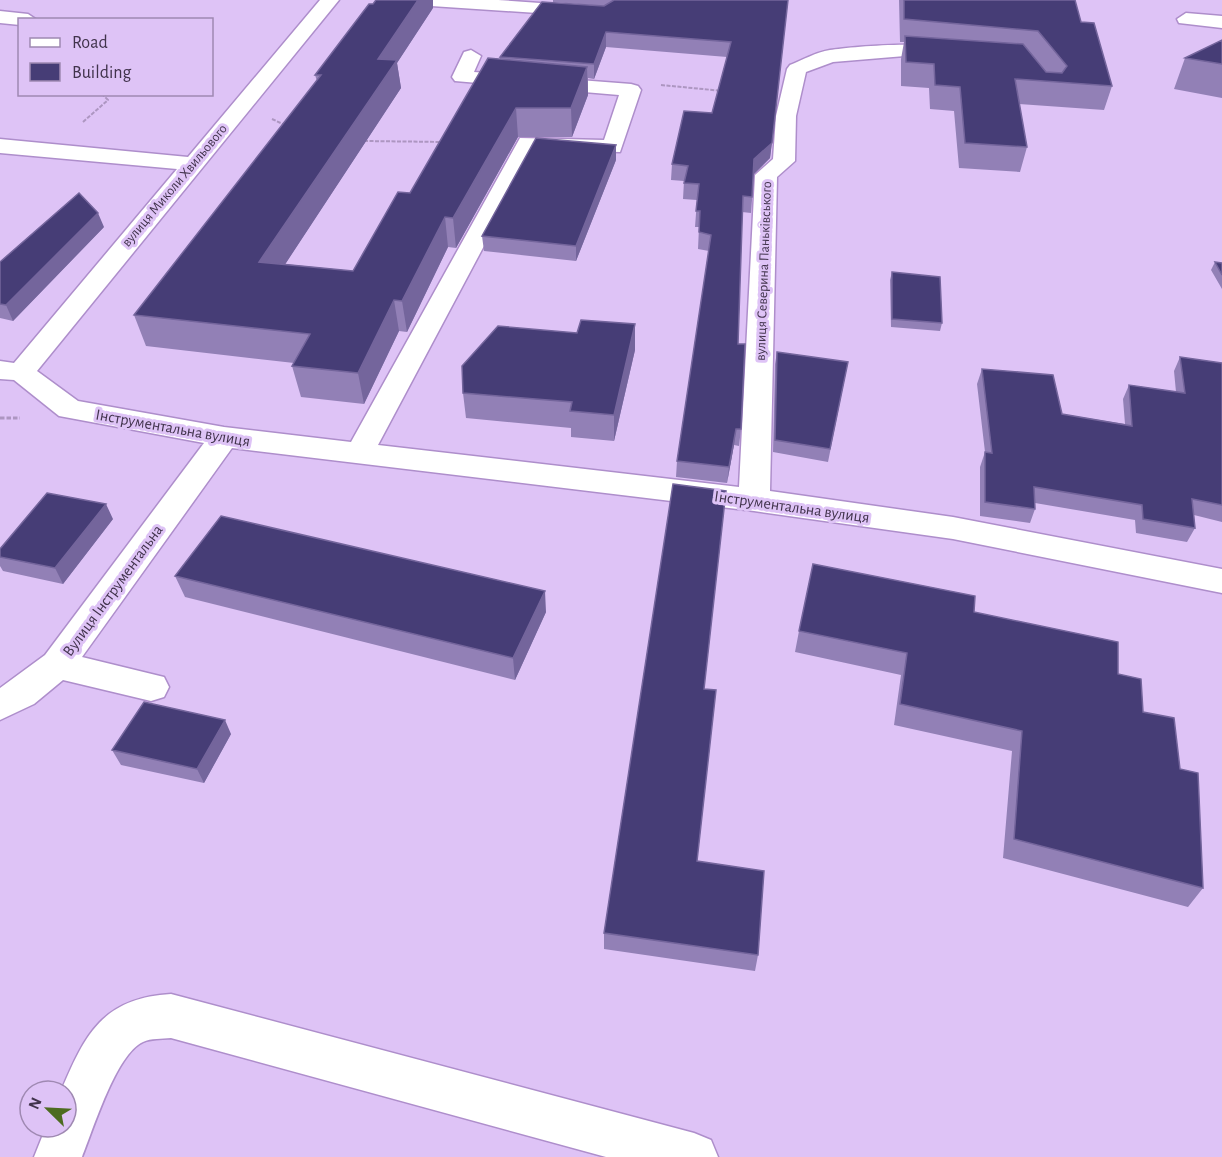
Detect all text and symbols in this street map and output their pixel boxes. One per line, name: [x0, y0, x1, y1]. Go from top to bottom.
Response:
legend: [18, 18, 213, 96]
text: Road: [72, 34, 108, 52]
text: Building: [72, 64, 132, 82]
street label: вулиця Миколи Хвильового: [120, 122, 230, 250]
street label: вулиця Северина Паньківського: [754, 181, 774, 361]
street label: Інструментальна вулиця: [94, 407, 251, 450]
street label: Інструментальна вулиця: [713, 488, 871, 527]
street label: Вулиця Інструментальна: [60, 522, 167, 660]
north arrow: [18, 1079, 78, 1139]
text: N: [26, 1095, 45, 1112]

